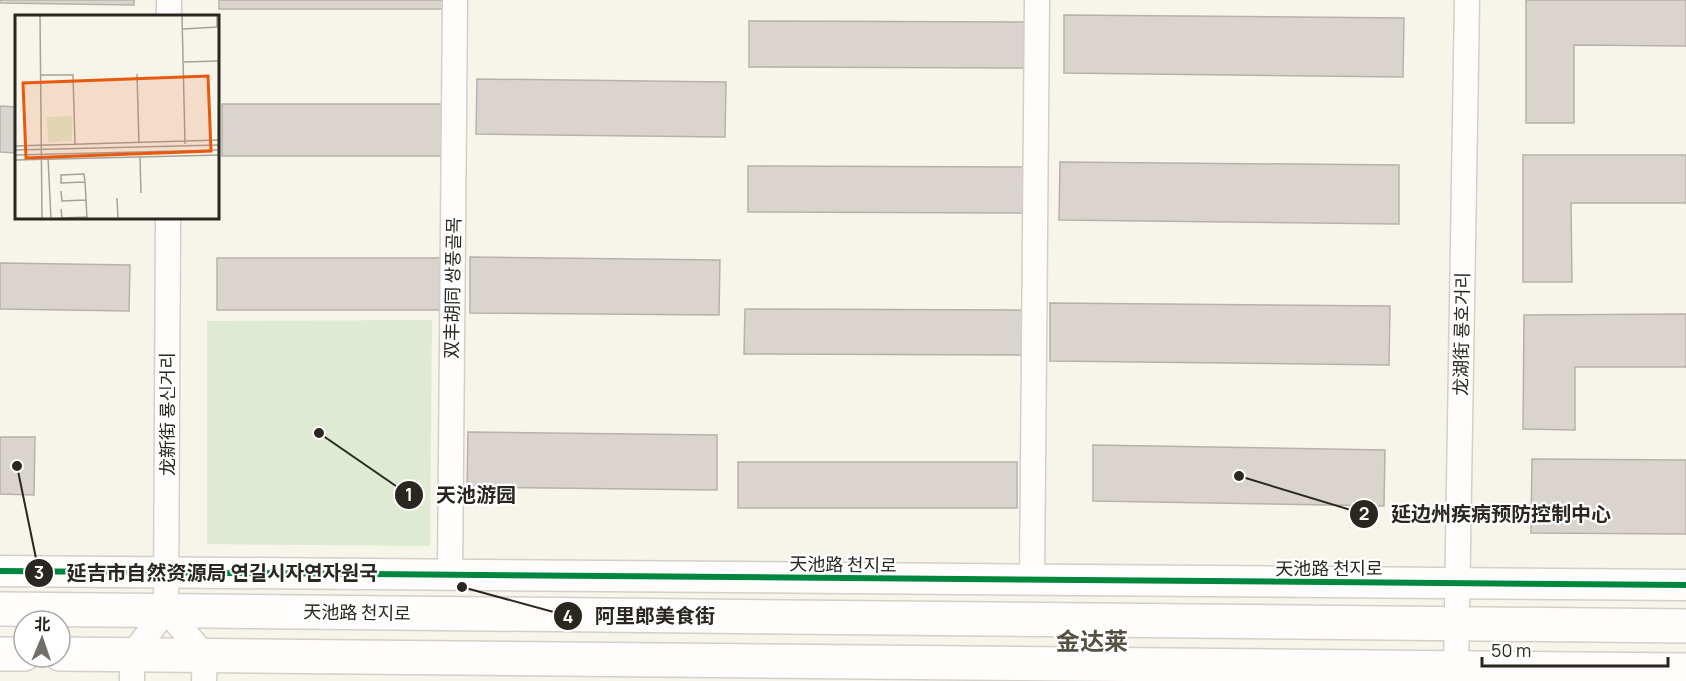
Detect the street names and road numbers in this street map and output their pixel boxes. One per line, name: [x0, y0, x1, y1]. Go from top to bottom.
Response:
street label: 双丰胡同 쌍풍골목: [439, 217, 465, 359]
street label: 龙湖街 룡호거리: [1448, 272, 1474, 396]
street label: 龙新街 룡신거리: [155, 352, 179, 476]
street label: 天池路 천지로: [789, 551, 897, 577]
street label: 天池路 천지로: [1275, 556, 1383, 580]
street label: 天池路 천지로: [303, 599, 411, 625]

